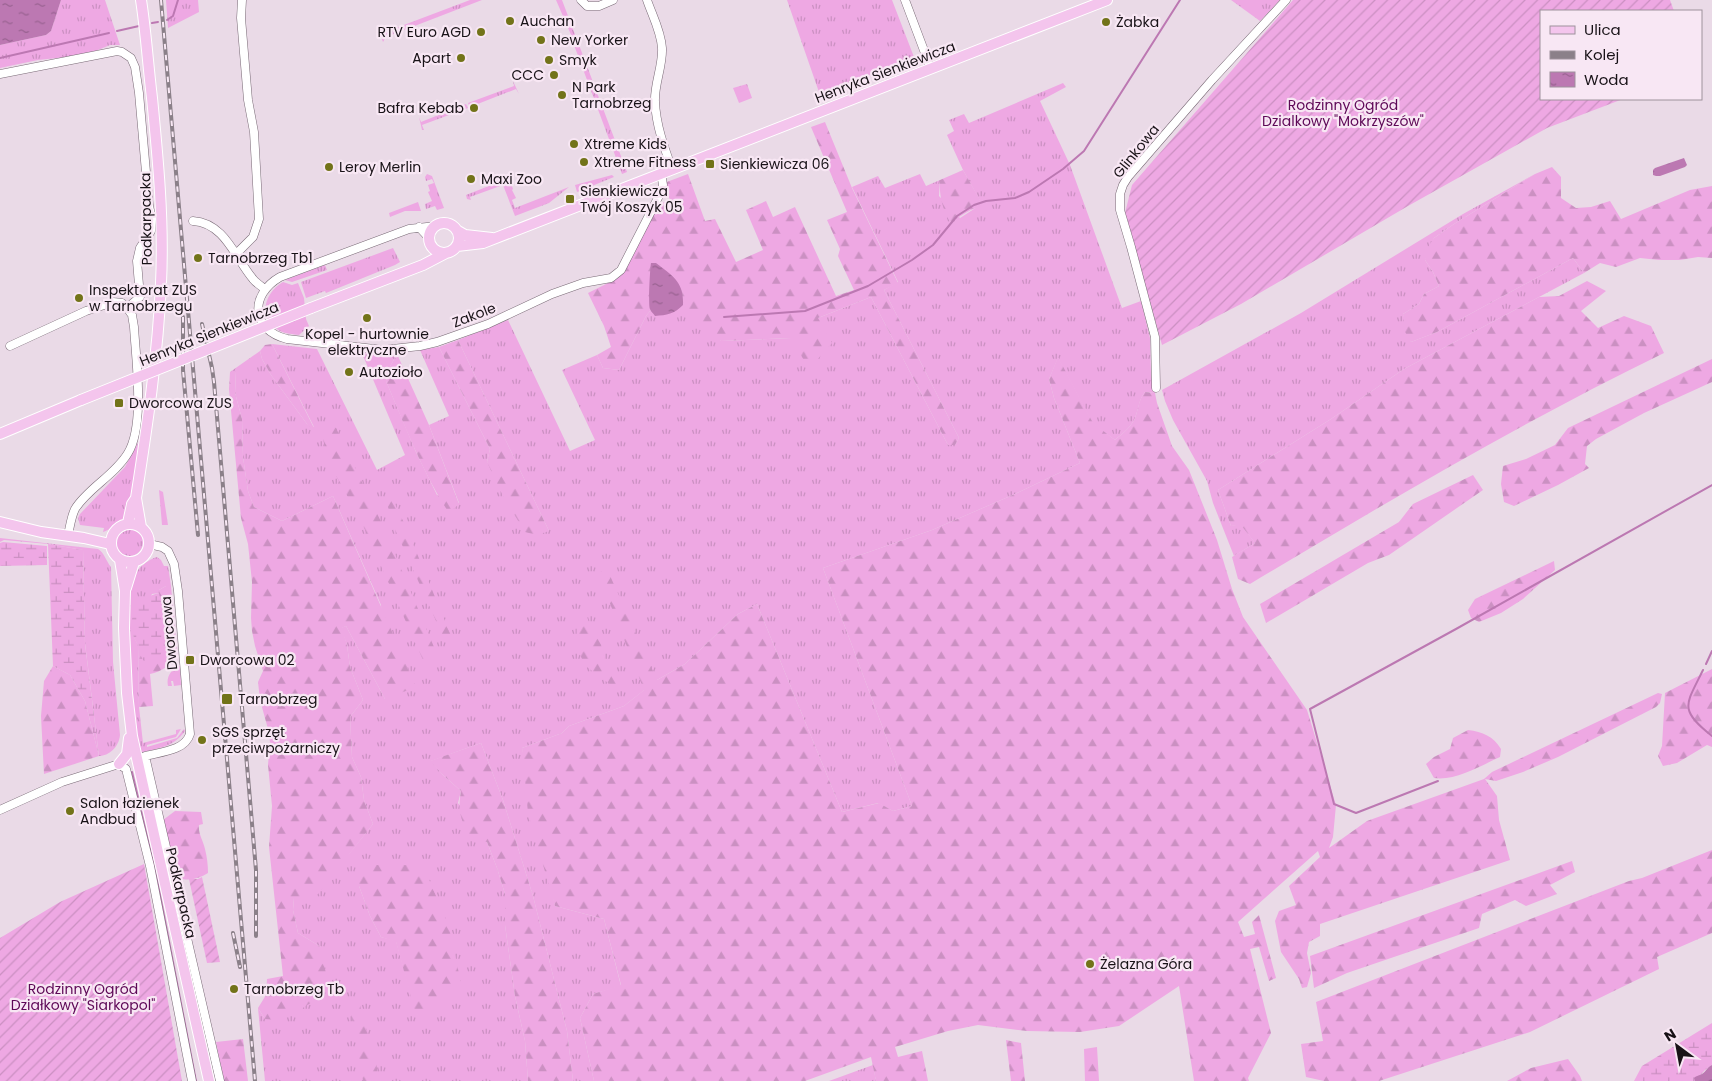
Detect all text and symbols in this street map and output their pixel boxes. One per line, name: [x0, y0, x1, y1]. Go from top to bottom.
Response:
legend: [1540, 10, 1702, 100]
place label: Auchan: [520, 11, 574, 31]
place label: Żabka: [1116, 12, 1159, 32]
marker: Auchan: [504, 15, 516, 27]
marker: Żabka: [1100, 16, 1112, 28]
text: Ulica: [1584, 19, 1621, 40]
place label: RTV Euro AGD: [377, 22, 471, 42]
marker: RTV Euro AGD: [475, 26, 487, 38]
place label: New Yorker: [551, 30, 628, 50]
marker: New Yorker: [535, 34, 547, 46]
street label: Henryka Sienkiewicza: [812, 36, 958, 108]
text: Kolej: [1584, 44, 1619, 65]
place label: Apart: [412, 48, 451, 68]
place label: Smyk: [559, 50, 598, 70]
marker: Apart: [455, 52, 467, 64]
marker: Smyk: [543, 54, 555, 66]
place label: CCC: [512, 65, 544, 85]
marker: CCC: [548, 69, 560, 81]
text: Woda: [1584, 69, 1629, 90]
place label: N Park Tarnobrzeg: [572, 77, 651, 113]
marker: N Park Tarnobrzeg: [556, 89, 568, 101]
park label: Rodzinny Ogród Dzialkowy "Mokrzyszów": [1262, 95, 1424, 131]
place label: Bafra Kebab: [377, 98, 464, 118]
marker: Bafra Kebab: [468, 102, 480, 114]
street label: Glinkowa: [1108, 120, 1164, 182]
place label: Xtreme Kids: [584, 134, 667, 154]
marker: Xtreme Kids: [568, 138, 580, 150]
place label: Xtreme Fitness: [594, 152, 696, 172]
place label: Sienkiewicza 06: [720, 154, 829, 174]
marker: Xtreme Fitness: [578, 156, 590, 168]
place label: Leroy Merlin: [339, 157, 421, 177]
marker: Sienkiewicza 06: [704, 158, 716, 170]
marker: Leroy Merlin: [323, 161, 335, 173]
place label: Maxi Zoo: [481, 169, 542, 189]
street label: Podkarpacka: [135, 173, 157, 265]
marker: Maxi Zoo: [465, 173, 477, 185]
place label: Sienkiewicza Twój Koszyk 05: [580, 181, 683, 217]
marker: Sienkiewicza Twój Koszyk 05: [564, 193, 576, 205]
place label: Tarnobrzeg Tb1: [208, 248, 313, 268]
marker: Tarnobrzeg Tb1: [192, 252, 204, 264]
place label: Inspektorat ZUS w Tarnobrzegu: [89, 280, 197, 316]
marker: Inspektorat ZUS w Tarnobrzegu: [73, 292, 85, 304]
street label: Henryka Sienkiewicza: [136, 297, 282, 371]
street label: Zakole: [449, 297, 499, 332]
marker: Kopel - hurtownie elektryczne: [361, 312, 373, 324]
place label: Kopel - hurtownie elektryczne: [305, 324, 429, 360]
place label: Autozioło: [359, 362, 423, 382]
marker: Autozioło: [343, 366, 355, 378]
place label: Dworcowa ZUS: [129, 393, 232, 413]
marker: Dworcowa ZUS: [113, 397, 125, 409]
street label: Dworcowa: [156, 595, 182, 671]
place label: Dworcowa 02: [200, 650, 295, 670]
marker: Dworcowa 02: [184, 654, 196, 666]
place label: Tarnobrzeg: [238, 689, 317, 709]
marker: Tarnobrzeg: [220, 692, 234, 706]
place label: SGS sprzęt przeciwpożarniczy: [212, 722, 340, 758]
marker: SGS sprzęt przeciwpożarniczy: [196, 734, 208, 746]
place label: Salon łazienek Andbud: [80, 793, 180, 829]
marker: Salon łazienek Andbud: [64, 805, 76, 817]
street label: Podkarpacka: [161, 846, 201, 940]
place label: Żelazna Góra: [1100, 954, 1192, 974]
marker: Żelazna Góra: [1084, 958, 1096, 970]
park label: Rodzinny Ogród Działkowy "Siarkopol": [11, 979, 155, 1015]
place label: Tarnobrzeg Tb: [244, 979, 344, 999]
marker: Tarnobrzeg Tb: [228, 983, 240, 995]
north arrow: [1652, 1021, 1702, 1071]
text: N: [1660, 1024, 1680, 1046]

